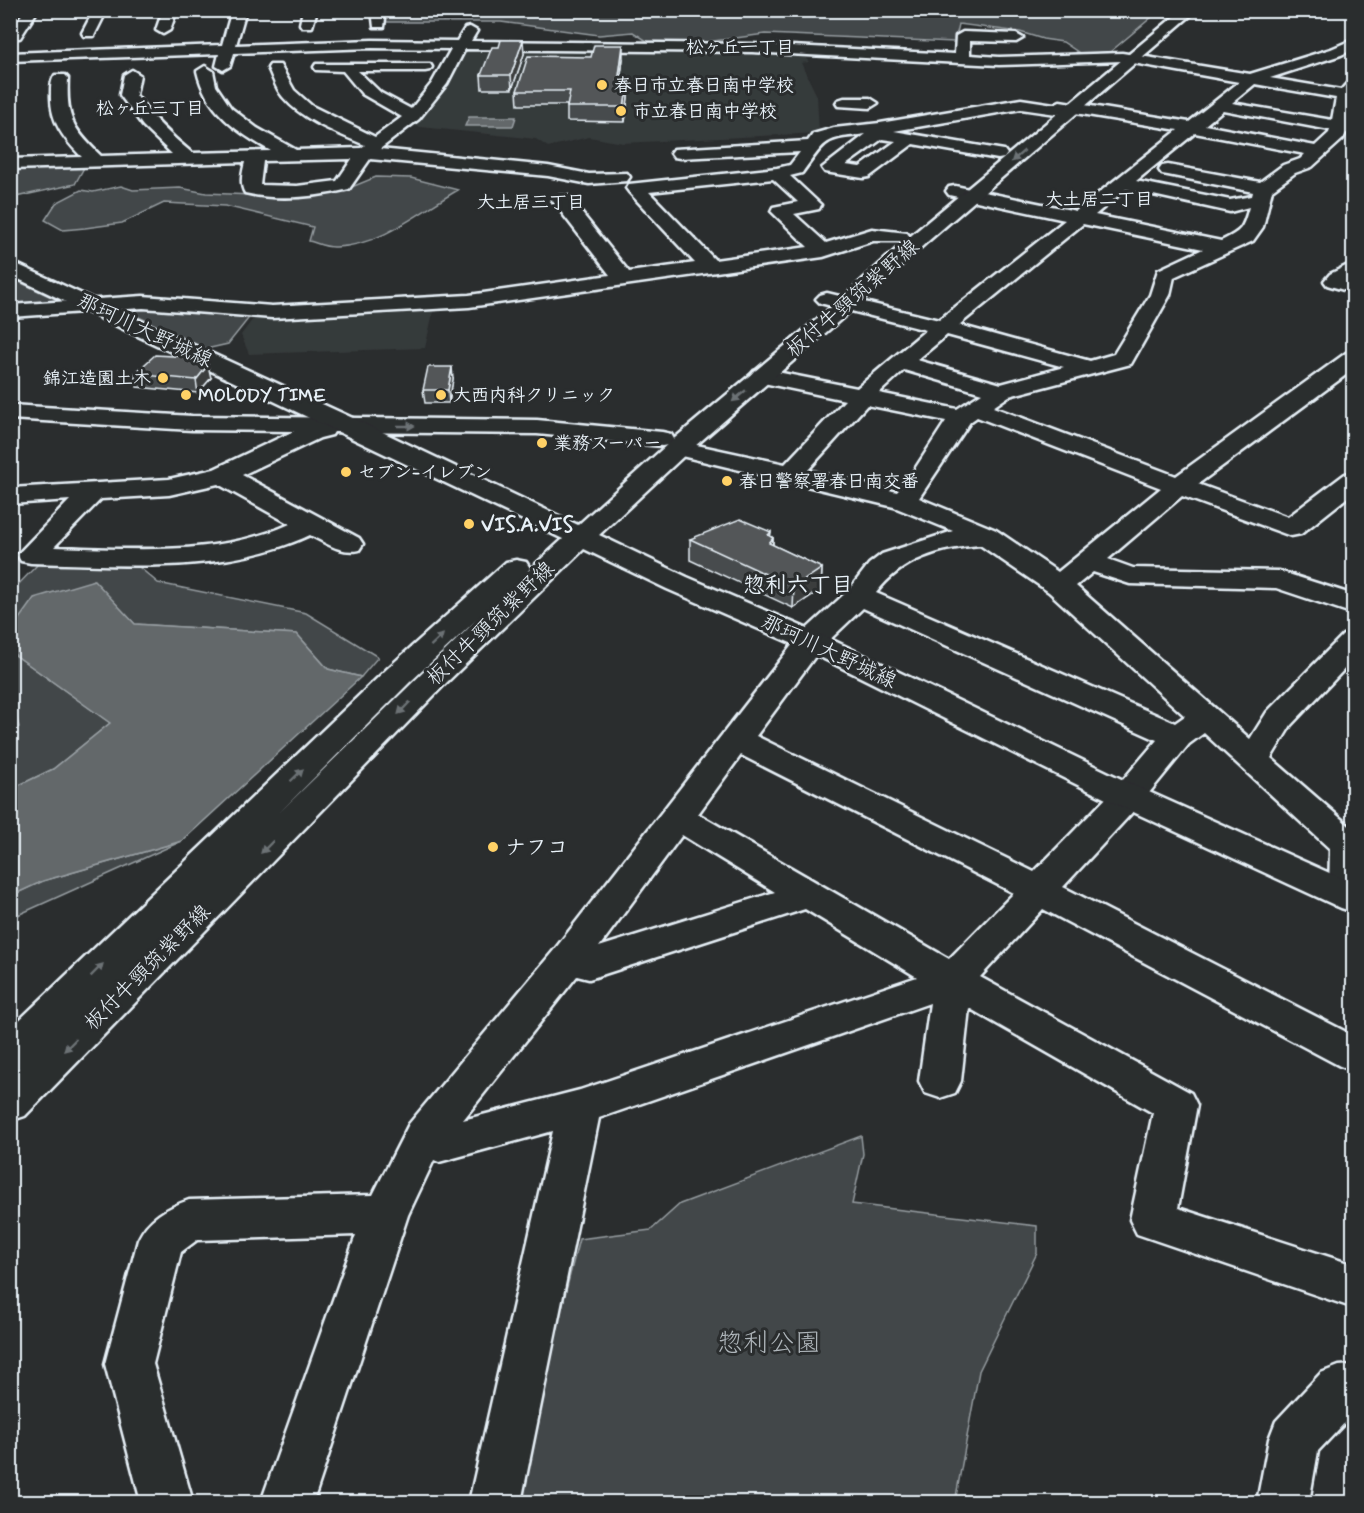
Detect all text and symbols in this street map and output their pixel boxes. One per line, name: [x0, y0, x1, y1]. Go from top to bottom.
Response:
district label: 松ヶ丘一丁目: [686, 36, 794, 60]
place label: 春日市立春日南中学校: [614, 74, 794, 98]
marker: 春日市立春日南中学校: [595, 78, 609, 92]
district label: 松ヶ丘三丁目: [96, 97, 204, 121]
place label: 市立春日南中学校: [633, 100, 777, 124]
marker: 市立春日南中学校: [614, 104, 628, 118]
one-way arrow: [1010, 150, 1026, 163]
district label: 大土居二丁目: [1045, 188, 1153, 212]
district label: 大土居三丁目: [477, 191, 585, 215]
street label: 板付牛頸筑紫野線: [780, 233, 925, 364]
street label: 那珂川大野城線: [72, 287, 217, 375]
place label: 錦江造園土木: [43, 367, 151, 391]
marker: 錦江造園土木: [156, 371, 170, 385]
place label: MOLODY TIME: [198, 384, 326, 408]
place label: 大西内科クリニック: [453, 384, 615, 408]
marker: MOLODY TIME: [179, 388, 193, 402]
marker: 大西内科クリニック: [434, 388, 448, 402]
one-way arrow: [732, 389, 747, 402]
one-way arrow: [397, 421, 416, 431]
place label: 業務スーパー: [554, 432, 661, 456]
marker: 業務スーパー: [535, 436, 549, 450]
place label: セブン-イレブン: [358, 461, 492, 485]
marker: セブン-イレブン: [339, 465, 353, 479]
place label: 春日警察署春日南交番: [739, 470, 919, 494]
marker: 春日警察署春日南交番: [720, 474, 734, 488]
place label: VIS.A.VIS: [481, 511, 574, 539]
marker: VIS.A.VIS: [462, 517, 476, 531]
street label: 板付牛頸筑紫野線: [421, 555, 561, 692]
district label: 惣利六丁目: [743, 572, 853, 600]
street label: 那珂川大野城線: [756, 608, 901, 696]
one-way arrow: [430, 633, 445, 647]
one-way arrow: [397, 701, 411, 715]
one-way arrow: [289, 768, 304, 782]
place label: ナフコ: [505, 834, 568, 862]
one-way arrow: [261, 840, 275, 854]
marker: ナフコ: [486, 840, 500, 854]
street label: 板付牛頸筑紫野線: [78, 898, 217, 1037]
one-way arrow: [90, 963, 105, 977]
one-way arrow: [63, 1037, 77, 1051]
park label: 惣利公園: [717, 1327, 821, 1361]

